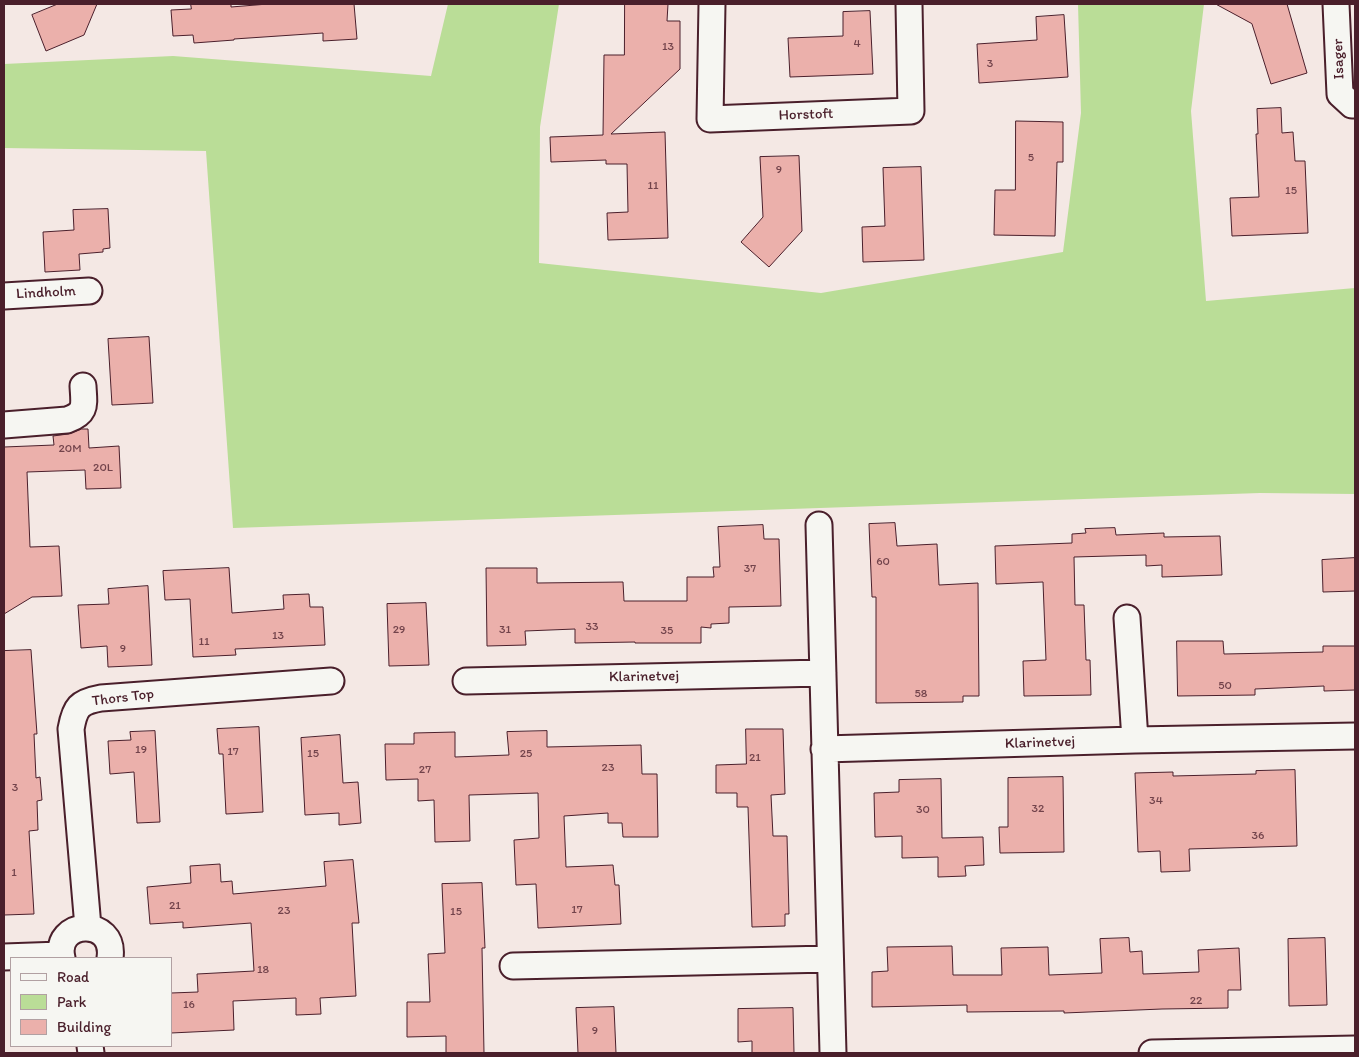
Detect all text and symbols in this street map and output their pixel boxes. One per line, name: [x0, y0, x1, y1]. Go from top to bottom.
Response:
house number: 4: [853, 37, 861, 51]
street label: Isager: [1329, 38, 1349, 80]
house number: 13: [662, 40, 674, 54]
house number: 3: [987, 57, 993, 71]
street label: Horstoft: [778, 105, 834, 125]
house number: 5: [1028, 151, 1034, 165]
house number: 9: [776, 163, 782, 177]
house number: 11: [647, 179, 659, 193]
house number: 15: [1285, 184, 1297, 198]
street label: Lindholm: [16, 282, 76, 304]
house number: 20M: [58, 442, 82, 456]
house number: 20L: [93, 461, 113, 475]
house number: 60: [876, 555, 890, 569]
house number: 37: [744, 562, 756, 576]
house number: 33: [585, 620, 599, 634]
house number: 29: [393, 623, 405, 637]
house number: 31: [499, 623, 511, 637]
house number: 35: [661, 624, 673, 638]
house number: 13: [272, 629, 284, 643]
house number: 11: [198, 635, 210, 649]
house number: 9: [120, 642, 126, 656]
street label: Klarinetvej: [609, 667, 679, 687]
house number: 50: [1218, 679, 1232, 693]
street label: Thors Top: [91, 685, 155, 711]
house number: 58: [915, 687, 927, 701]
street label: Klarinetvej: [1005, 733, 1075, 753]
house number: 19: [135, 743, 147, 757]
house number: 17: [227, 745, 239, 759]
house number: 15: [307, 747, 319, 761]
house number: 25: [520, 747, 532, 761]
house number: 21: [749, 751, 761, 765]
house number: 23: [602, 761, 614, 775]
house number: 27: [419, 763, 431, 777]
house number: 3: [12, 781, 18, 795]
house number: 34: [1149, 794, 1163, 808]
house number: 32: [1032, 802, 1044, 816]
house number: 30: [916, 803, 930, 817]
house number: 36: [1252, 829, 1264, 843]
house number: 1: [11, 866, 17, 880]
house number: 21: [169, 899, 181, 913]
house number: 17: [571, 903, 583, 917]
house number: 23: [278, 904, 290, 918]
house number: 15: [450, 905, 462, 919]
legend: [10, 957, 172, 1047]
house number: 18: [257, 963, 269, 977]
text: Road: [57, 968, 89, 986]
text: Park: [57, 993, 87, 1011]
house number: 22: [1190, 994, 1202, 1008]
house number: 16: [183, 998, 195, 1012]
text: Building: [57, 1018, 111, 1036]
house number: 9: [592, 1024, 598, 1038]

